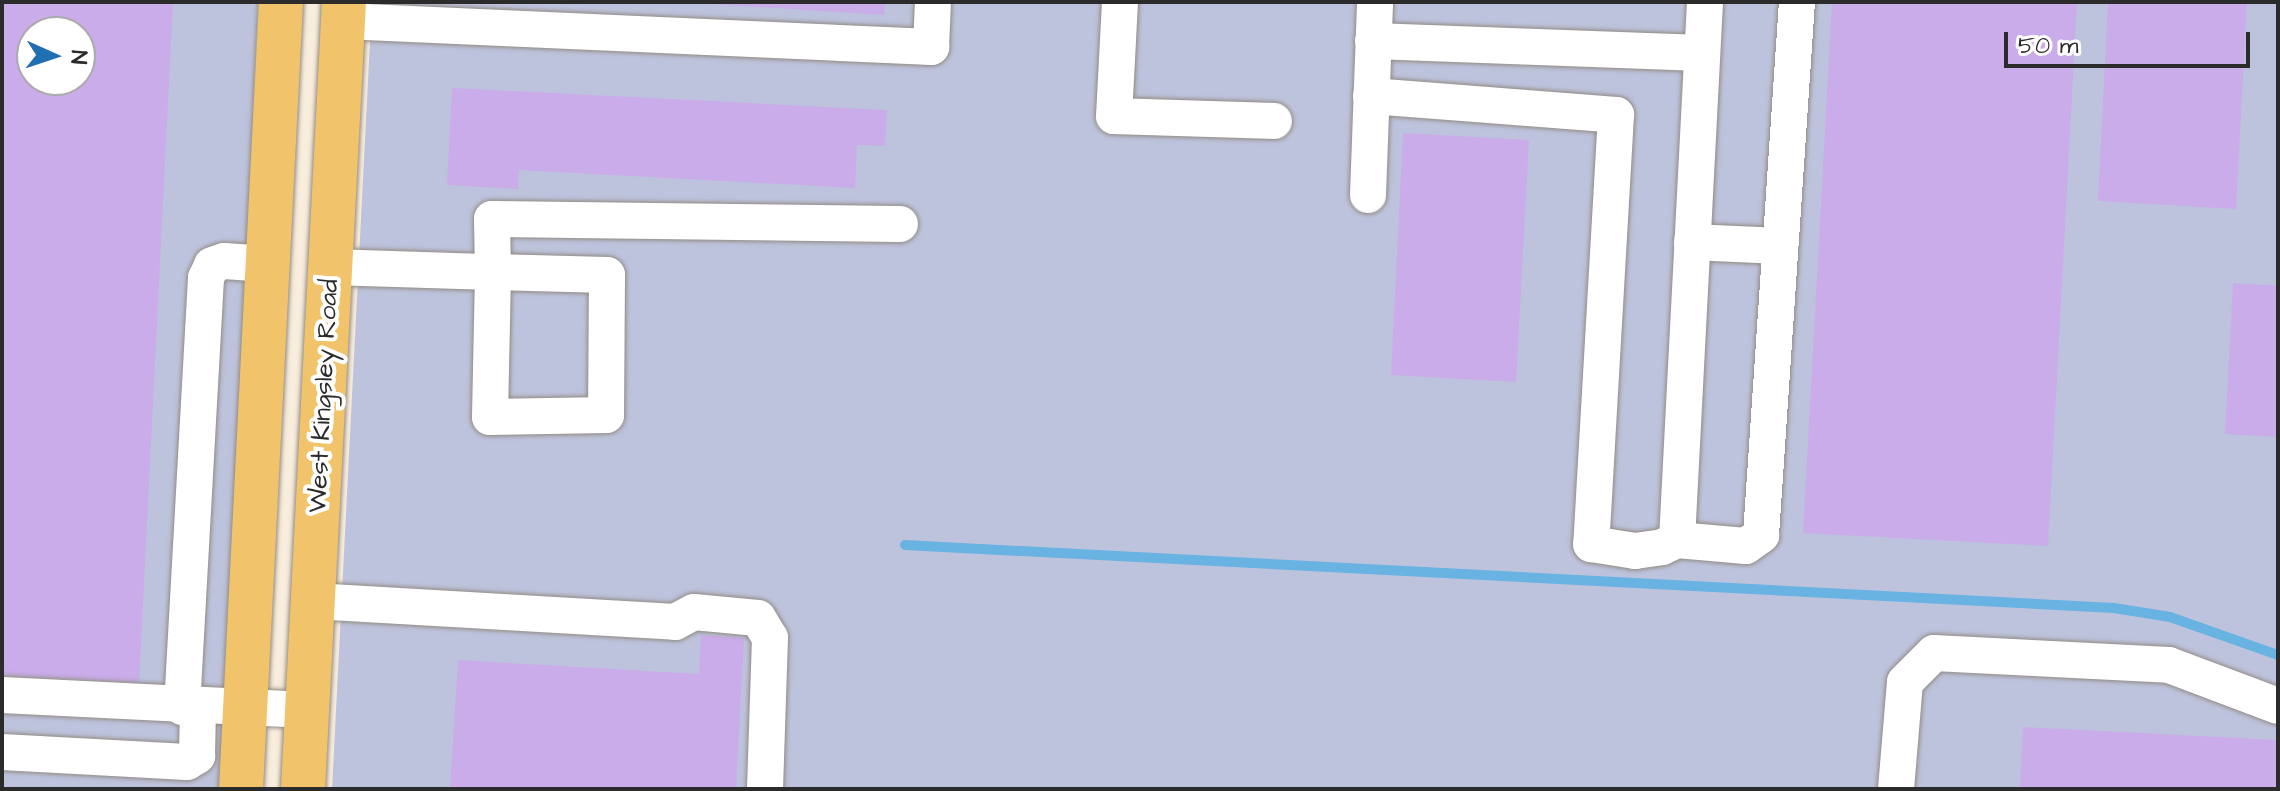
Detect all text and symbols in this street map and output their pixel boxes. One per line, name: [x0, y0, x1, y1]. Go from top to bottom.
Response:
north arrow: [16, 16, 96, 96]
scale bar: [2008, 16, 2254, 66]
text: 50 m: [2018, 29, 2078, 63]
text: N: [63, 49, 94, 65]
street label: West Kingsley Road: [302, 278, 346, 514]

